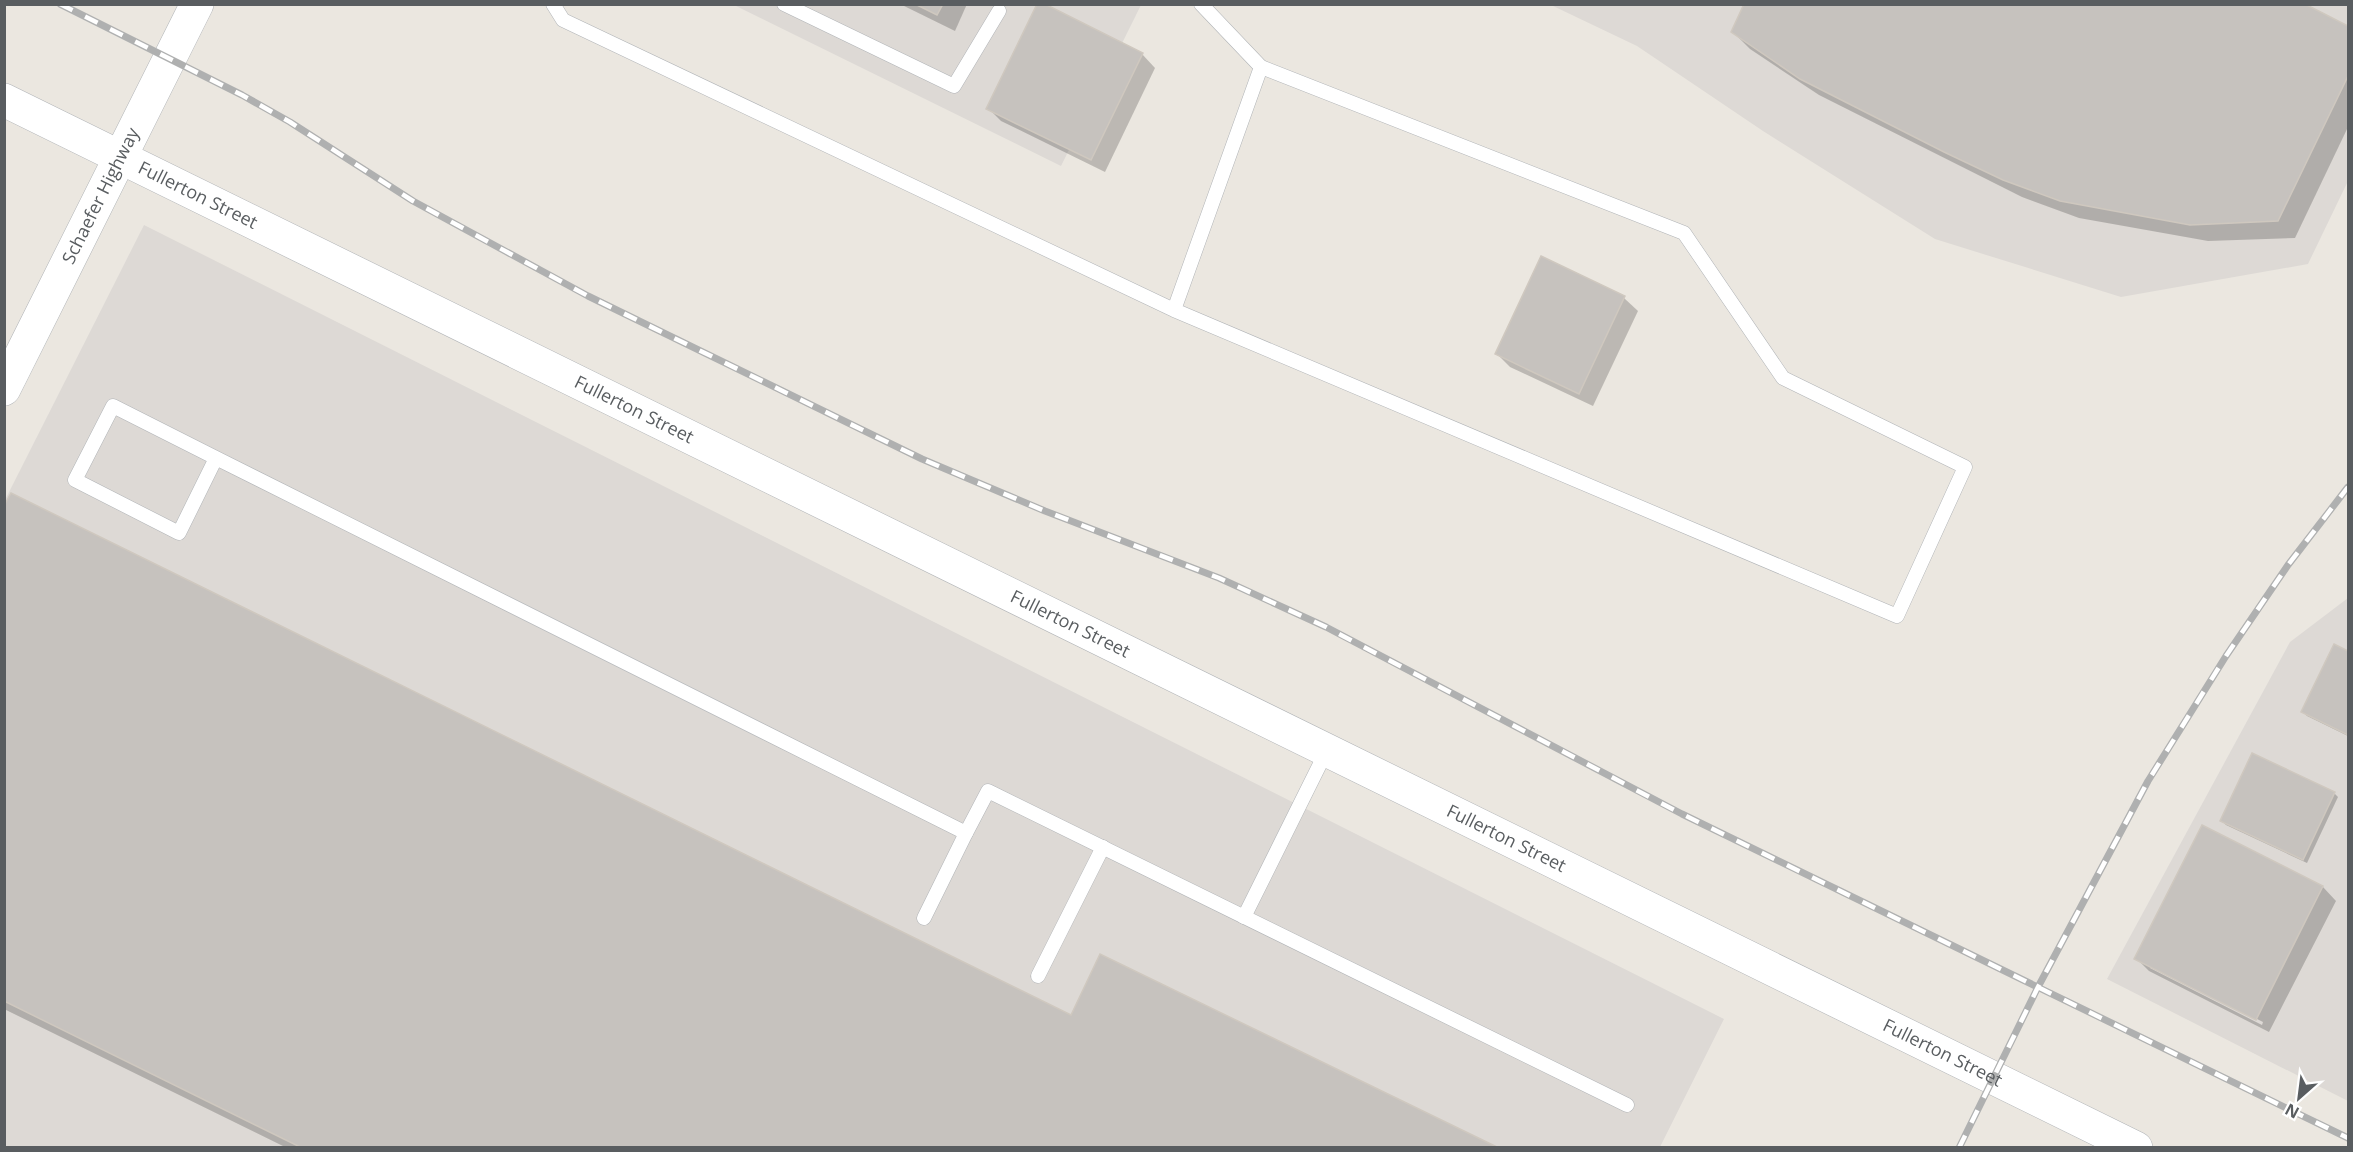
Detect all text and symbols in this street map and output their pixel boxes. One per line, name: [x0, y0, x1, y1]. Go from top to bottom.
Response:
street label: Schaefer Highway: [56, 122, 145, 268]
street label: Fullerton Street: [135, 155, 262, 234]
street label: Fullerton Street: [571, 369, 698, 448]
street label: Fullerton Street: [1007, 584, 1134, 663]
street label: Fullerton Street: [1443, 798, 1570, 877]
street label: Fullerton Street: [1879, 1012, 2007, 1091]
north arrow: [2269, 1068, 2329, 1128]
text: N: [2281, 1098, 2303, 1124]

